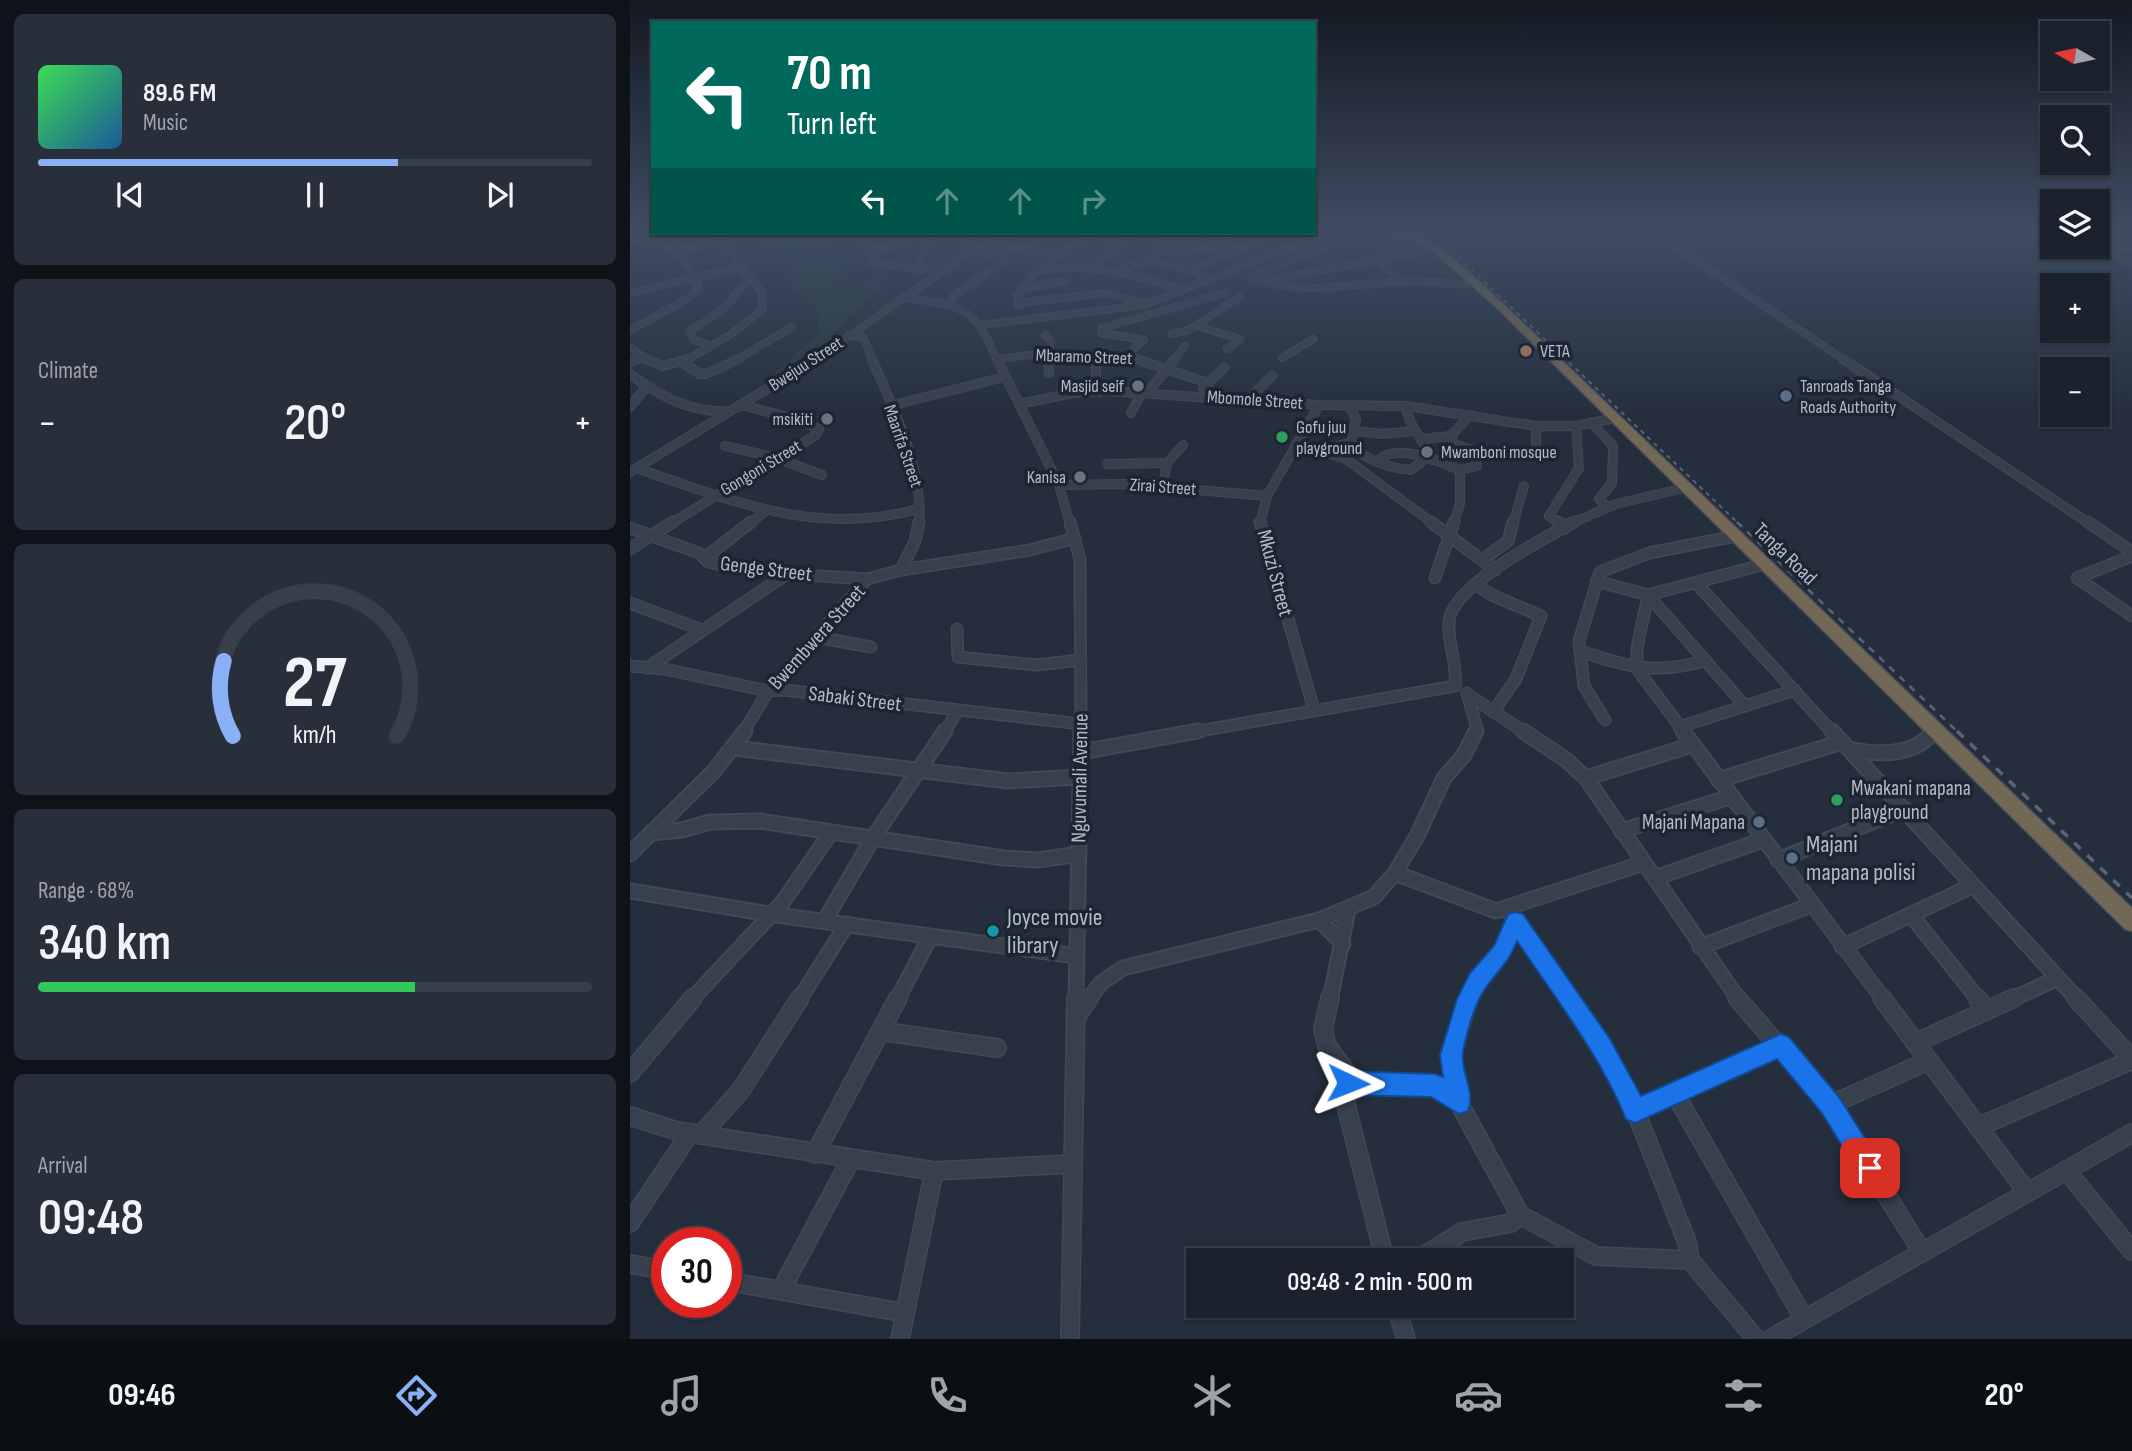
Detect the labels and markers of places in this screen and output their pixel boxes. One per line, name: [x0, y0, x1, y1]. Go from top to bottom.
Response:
place label: VETA: [1540, 341, 1570, 362]
marker: VETA: [1518, 343, 1534, 359]
place label: Masjid seif: [1061, 376, 1125, 397]
place label: Tanroads Tanga Roads Authority: [1800, 376, 1896, 418]
marker: Masjid seif: [1130, 378, 1146, 394]
marker: Tanroads Tanga Roads Authority: [1778, 388, 1794, 404]
place label: msikiti: [773, 409, 813, 430]
marker: msikiti: [819, 411, 835, 427]
place label: Gofu juu playground: [1296, 417, 1362, 459]
marker: Gofu juu playground: [1274, 429, 1290, 445]
place label: Mwamboni mosque: [1441, 442, 1557, 463]
marker: Mwamboni mosque: [1419, 444, 1435, 460]
place label: Kanisa: [1027, 467, 1066, 488]
marker: Kanisa: [1072, 469, 1088, 485]
place label: Mwakani mapana playground: [1851, 776, 1971, 825]
marker: Mwakani mapana playground: [1829, 792, 1845, 808]
place label: Majani Mapana: [1642, 810, 1745, 835]
marker: Majani Mapana: [1751, 814, 1767, 830]
place label: Majani mapana polisi: [1806, 830, 1916, 887]
marker: Majani mapana polisi: [1784, 850, 1800, 866]
place label: Joyce movie library: [1006, 903, 1102, 960]
marker: Joyce movie library: [985, 923, 1001, 939]
pin: [1840, 1138, 1900, 1198]

